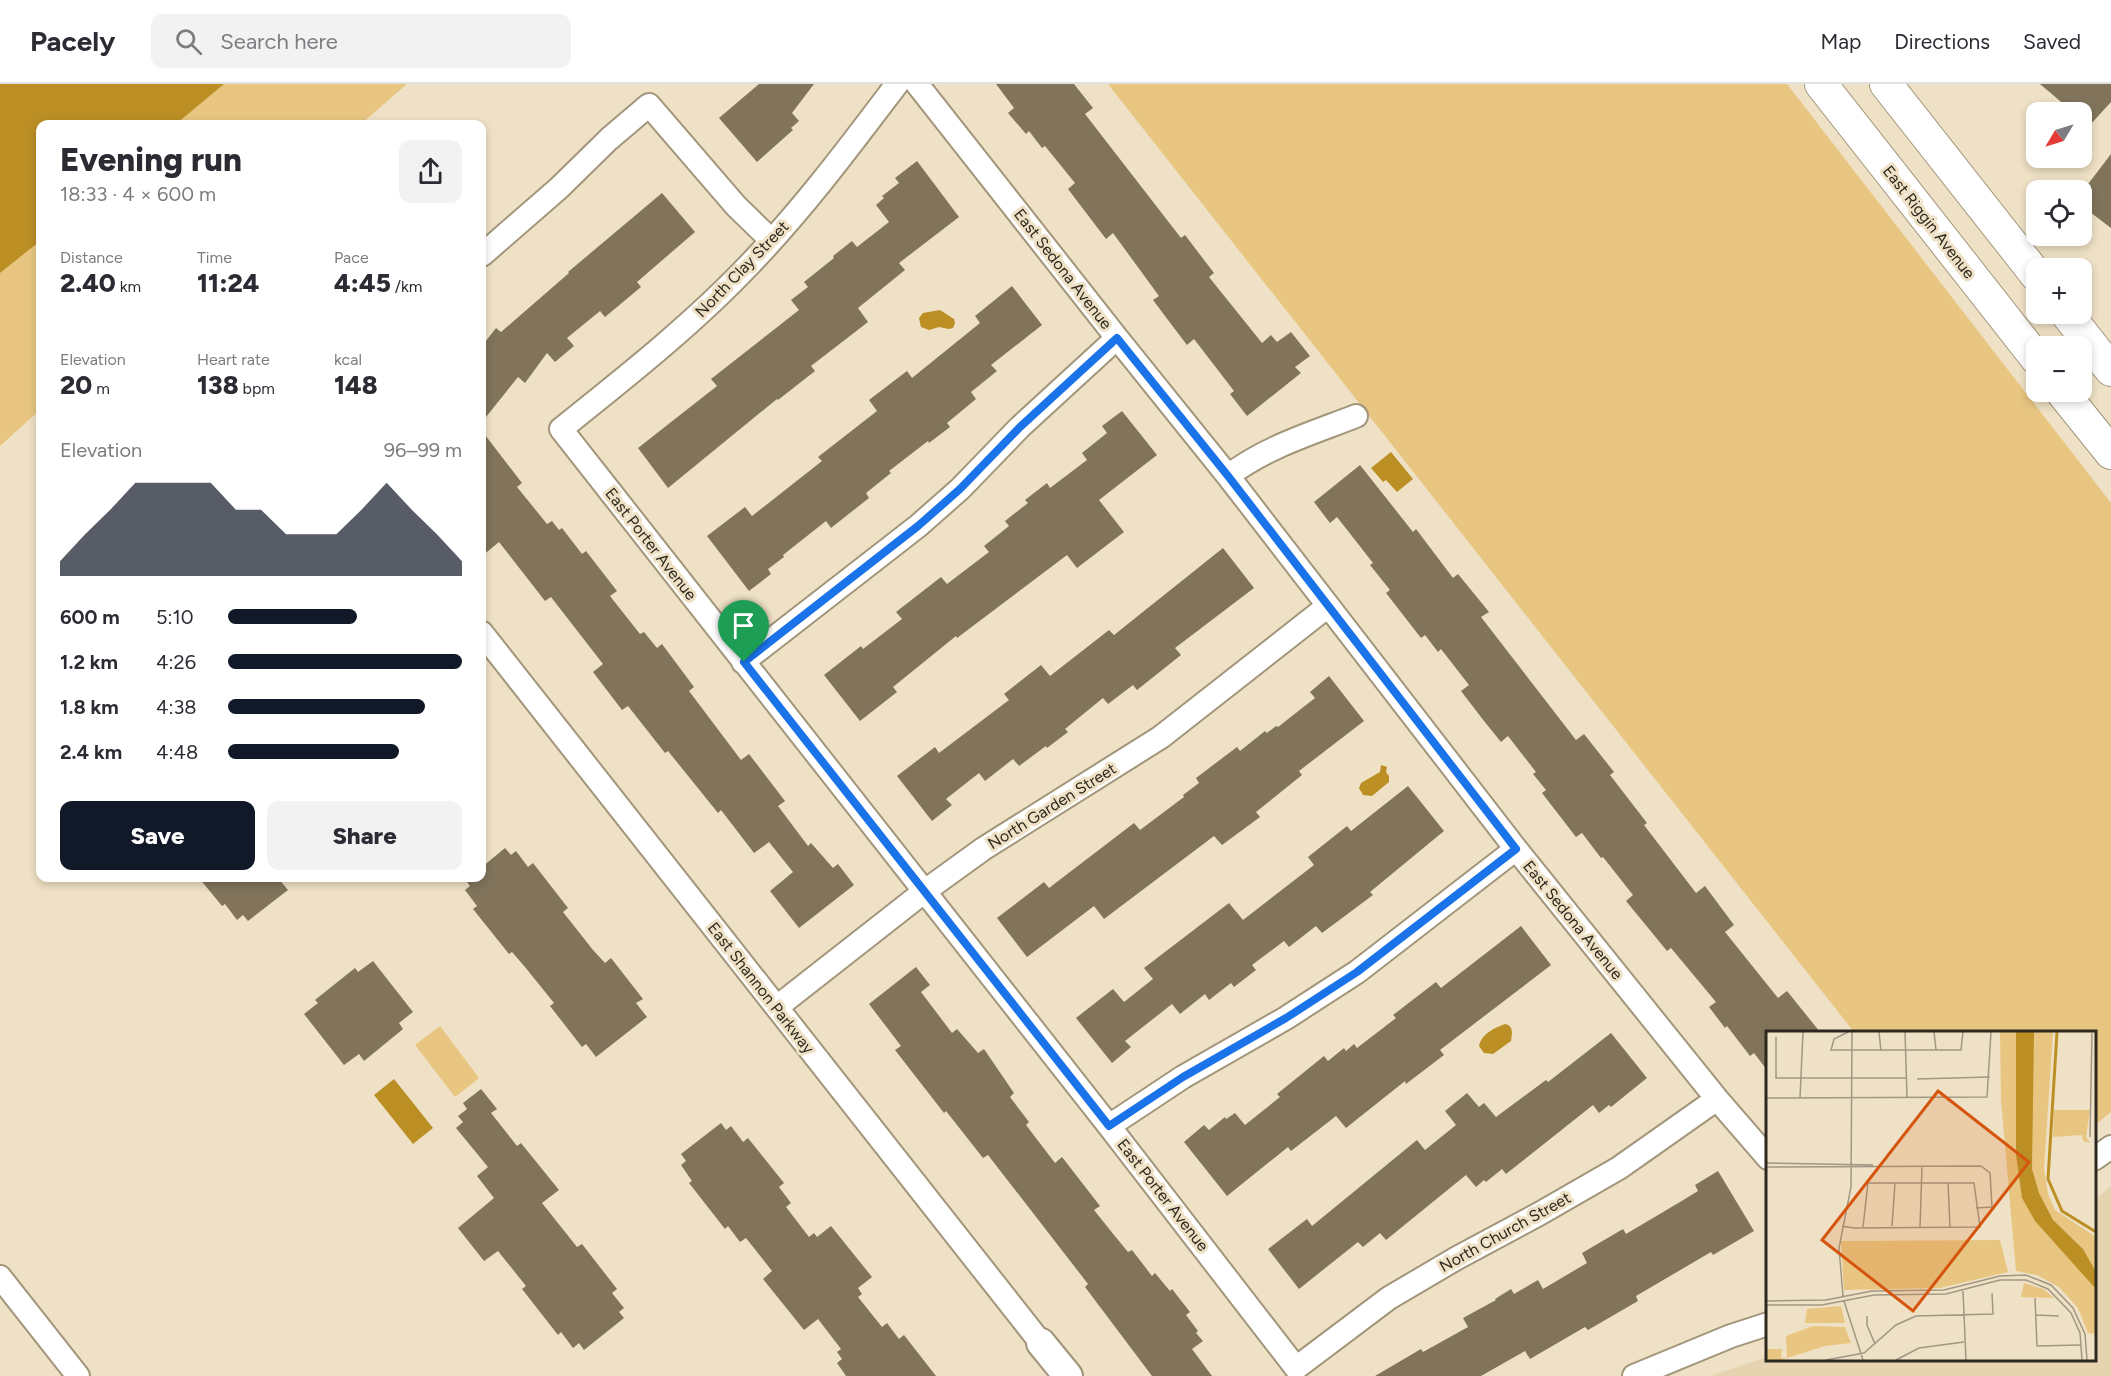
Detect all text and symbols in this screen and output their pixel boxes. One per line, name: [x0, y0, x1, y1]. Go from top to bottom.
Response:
search box: [151, 14, 571, 68]
text: Pacely: [30, 24, 115, 58]
icon: search: [172, 25, 205, 58]
text: Search here: [220, 28, 338, 55]
text: Map: [1820, 29, 1861, 54]
text: Directions: [1894, 29, 1990, 54]
text: Saved: [2023, 29, 2081, 54]
north arrow: [2026, 102, 2092, 168]
map controls: [2026, 102, 2092, 402]
text: Evening run: [60, 140, 242, 179]
button: share: [399, 140, 462, 203]
street label: East Riggin Avenue: [1879, 162, 1979, 283]
button: locate: [2026, 180, 2092, 246]
text: 18:33 · 4 × 600 m: [60, 182, 216, 206]
street label: East Sedona Avenue: [1010, 205, 1116, 333]
street label: North Clay Street: [691, 217, 793, 321]
text: Distance: [60, 248, 123, 267]
text: Time: [197, 248, 232, 267]
text: Pace: [334, 248, 369, 267]
button: +: [2026, 258, 2092, 324]
text: 2.40: [60, 267, 116, 299]
text: 11:24: [197, 267, 259, 299]
text: 4:45: [334, 267, 391, 299]
text: km: [116, 277, 141, 296]
text: /km: [391, 277, 422, 296]
button: −: [2026, 336, 2092, 402]
text: Elevation: [60, 350, 126, 369]
text: Heart rate: [197, 350, 270, 369]
text: kcal: [334, 350, 362, 369]
text: 20: [60, 369, 92, 401]
text: 138: [197, 369, 239, 401]
text: 148: [334, 369, 378, 401]
text: m: [92, 379, 110, 398]
text: bpm: [239, 379, 275, 398]
text: Elevation: [60, 438, 142, 462]
text: 96–99 m: [384, 438, 462, 462]
street label: East Porter Avenue: [601, 484, 701, 604]
pin: [718, 600, 769, 662]
text: 600 m: [60, 605, 120, 629]
text: 5:10: [156, 605, 194, 629]
icon: arrive: [727, 609, 760, 642]
text: 1.2 km: [60, 650, 118, 674]
text: 4:26: [156, 650, 196, 674]
text: 1.8 km: [60, 695, 119, 719]
text: 4:38: [156, 695, 197, 719]
text: 2.4 km: [60, 740, 122, 764]
text: 4:48: [156, 740, 198, 764]
street label: North Garden Street: [984, 759, 1120, 853]
button: Save: [60, 801, 255, 870]
button: Share: [267, 801, 462, 870]
street label: East Sedona Avenue: [1519, 857, 1627, 983]
street label: East Shannon Parkway: [704, 919, 818, 1058]
inset map: [1766, 1031, 2096, 1361]
street label: East Porter Avenue: [1113, 1135, 1213, 1255]
street label: North Church Street: [1436, 1188, 1574, 1276]

